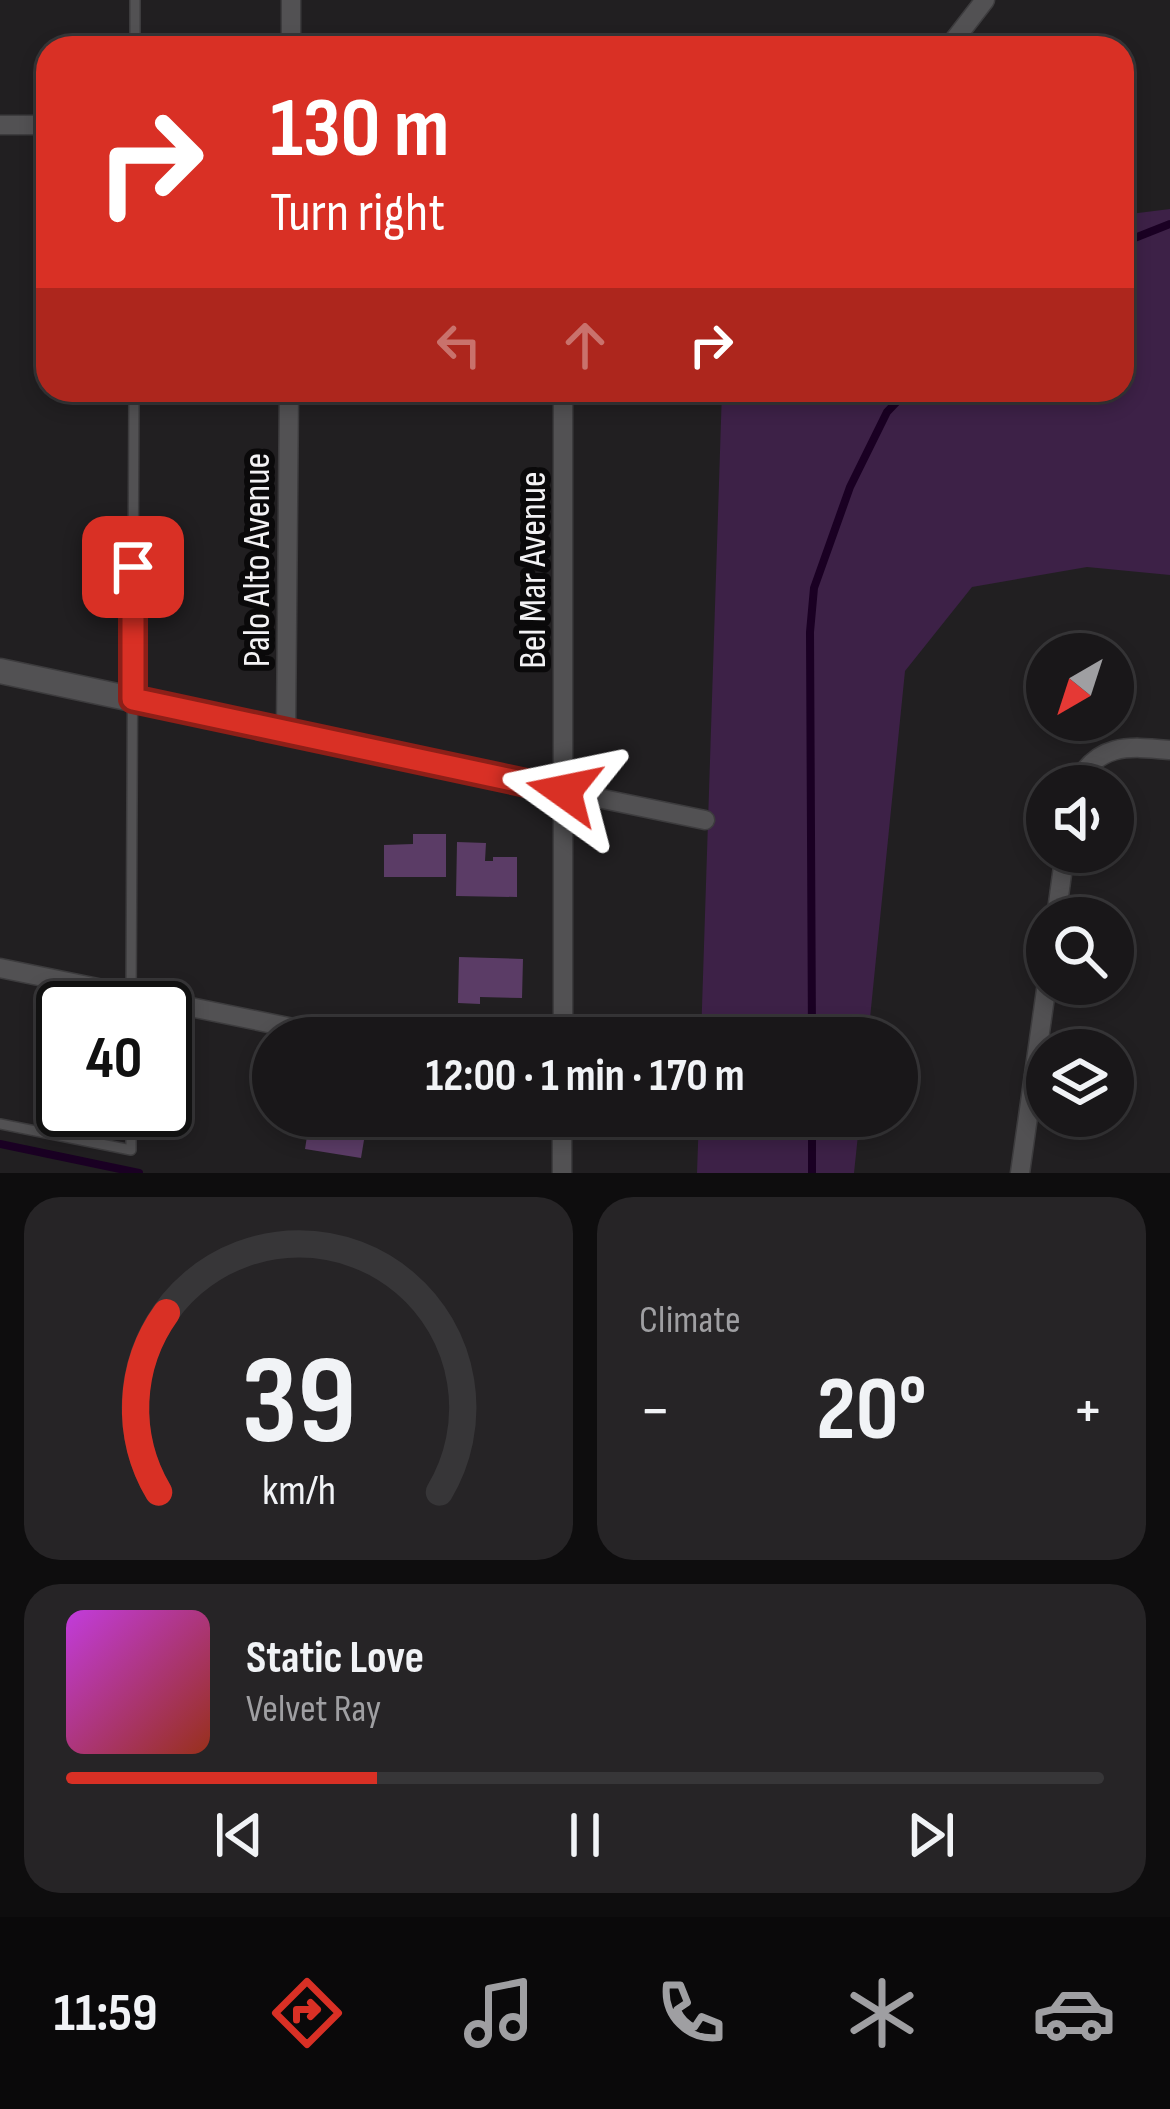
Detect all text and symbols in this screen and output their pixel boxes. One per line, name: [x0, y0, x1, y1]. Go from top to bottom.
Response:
text: 130 m: [270, 79, 449, 180]
icon: right: [72, 84, 228, 240]
text: Turn right: [270, 181, 445, 246]
icon: left: [426, 312, 492, 378]
icon: ahead: [552, 312, 618, 378]
icon: right: [678, 312, 744, 378]
street label: Palo Alto Avenue: [234, 453, 281, 667]
street label: Bel Mar Avenue: [510, 471, 557, 669]
pin: [82, 516, 184, 618]
icon: arrive: [100, 534, 166, 600]
north arrow: [1026, 633, 1134, 741]
map controls: [1026, 633, 1134, 1137]
position arrow: [501, 728, 627, 854]
button: sound: [1026, 765, 1134, 873]
button: search: [1026, 897, 1134, 1005]
speed limit sign: 40: [36, 981, 192, 1137]
button: layers: [1026, 1029, 1134, 1137]
text: 12:00 · 1 min · 170 m: [425, 1049, 745, 1104]
text: Climate: [639, 1297, 741, 1344]
text: 39: [241, 1329, 356, 1478]
text: 20°: [816, 1357, 927, 1465]
text: −: [639, 1372, 671, 1451]
text: +: [1072, 1372, 1104, 1451]
text: km/h: [261, 1464, 336, 1516]
text: Static Love: [246, 1631, 424, 1686]
text: Velvet Ray: [246, 1686, 381, 1733]
icon: previous: [206, 1802, 272, 1868]
icon: pause: [552, 1802, 618, 1868]
icon: next: [898, 1802, 964, 1868]
icon: directions: [265, 1971, 349, 2055]
icon: music: [457, 1971, 541, 2055]
icon: phone: [649, 1971, 733, 2055]
icon: climate: [840, 1971, 924, 2055]
icon: car: [1032, 1971, 1116, 2055]
text: 11:59: [54, 1981, 158, 2046]

